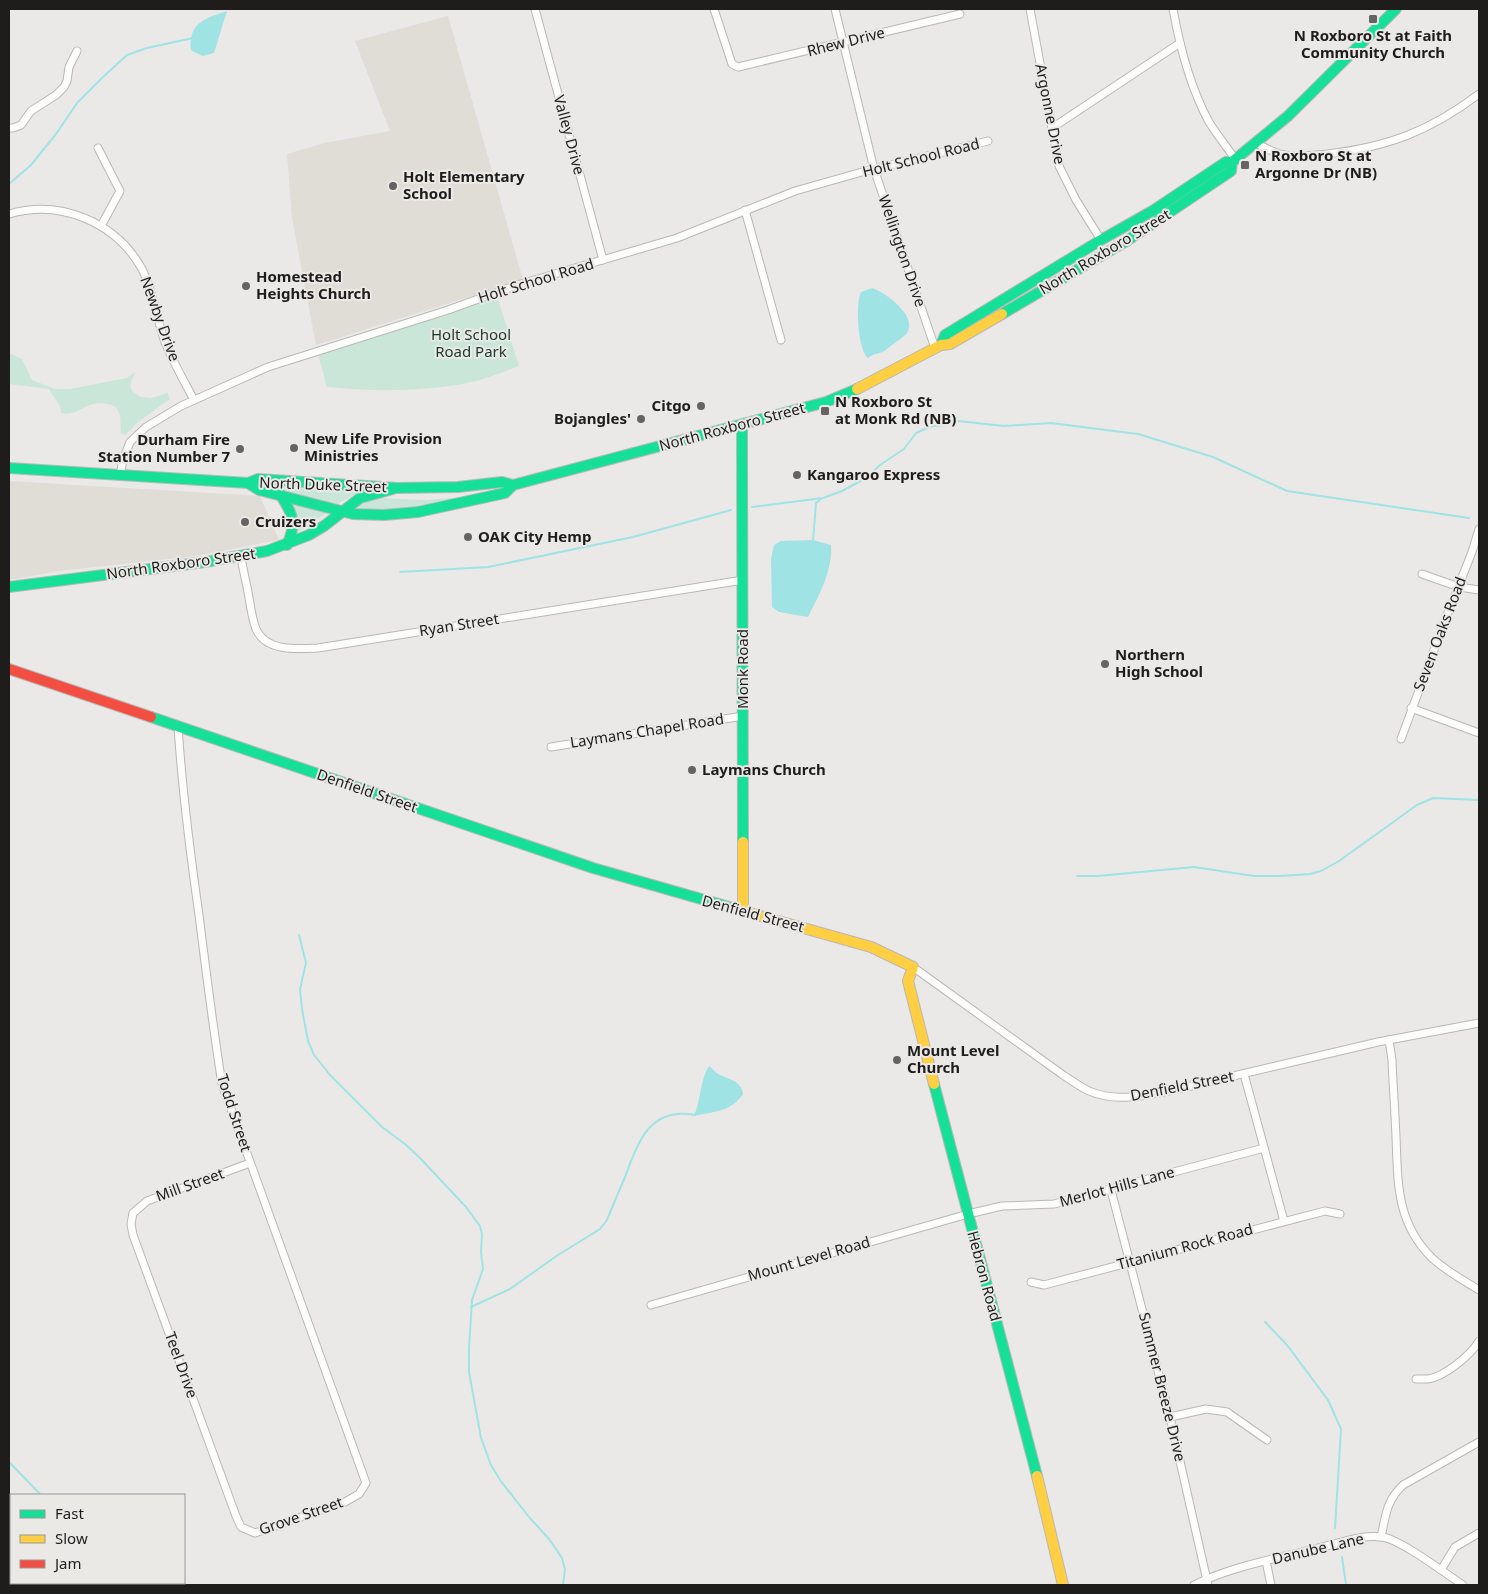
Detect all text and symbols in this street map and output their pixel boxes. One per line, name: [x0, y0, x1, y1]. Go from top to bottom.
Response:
marker: N Roxboro St at Faith Community Church: [1367, 13, 1379, 25]
street label: Rhew Drive: [805, 22, 887, 60]
place label: N Roxboro St at Faith Community Church: [1294, 25, 1452, 62]
street label: Argonne Drive: [1031, 62, 1071, 166]
street label: Valley Drive: [550, 93, 590, 177]
street label: Holt School Road: [860, 133, 981, 181]
place label: N Roxboro St at Argonne Dr (NB): [1255, 145, 1377, 182]
marker: N Roxboro St at Argonne Dr (NB): [1239, 159, 1251, 171]
place label: Holt Elementary School: [403, 166, 525, 203]
marker: Holt Elementary School: [387, 180, 399, 192]
street label: Wellington Drive: [874, 192, 931, 309]
street label: North Roxboro Street: [1035, 204, 1175, 298]
street label: Holt School Road: [475, 253, 596, 307]
place label: Homestead Heights Church: [256, 266, 371, 303]
street label: Newby Drive: [136, 273, 186, 364]
marker: Homestead Heights Church: [240, 280, 252, 292]
park label: Holt School Road Park: [431, 324, 511, 361]
place label: N Roxboro St at Monk Rd (NB): [835, 391, 956, 428]
place label: Citgo: [652, 395, 691, 415]
street label: North Roxboro Street: [657, 397, 807, 455]
marker: Citgo: [695, 400, 707, 412]
marker: N Roxboro St at Monk Rd (NB): [819, 405, 831, 417]
place label: Bojangles': [554, 408, 631, 428]
marker: Bojangles': [635, 413, 647, 425]
place label: New Life Provision Ministries: [304, 428, 442, 465]
place label: Durham Fire Station Number 7: [98, 429, 230, 466]
marker: New Life Provision Ministries: [288, 442, 300, 454]
marker: Durham Fire Station Number 7: [234, 443, 246, 455]
place label: Kangaroo Express: [807, 464, 940, 484]
marker: Kangaroo Express: [791, 469, 803, 481]
street label: North Duke Street: [259, 472, 388, 496]
place label: Cruizers: [255, 511, 316, 531]
marker: Cruizers: [239, 516, 251, 528]
place label: OAK City Hemp: [478, 526, 591, 546]
marker: OAK City Hemp: [462, 531, 474, 543]
street label: North Roxboro Street: [105, 543, 257, 583]
street label: Seven Oaks Road: [1408, 574, 1470, 694]
street label: Ryan Street: [418, 608, 501, 640]
street label: Monk Road: [732, 629, 752, 709]
place label: Northern High School: [1115, 644, 1203, 681]
marker: Northern High School: [1099, 658, 1111, 670]
street label: Laymans Chapel Road: [569, 708, 725, 752]
place label: Laymans Church: [702, 759, 826, 779]
street label: Denfield Street: [314, 763, 421, 817]
marker: Laymans Church: [686, 764, 698, 776]
street label: Denfield Street: [700, 890, 807, 936]
place label: Mount Level Church: [907, 1040, 999, 1077]
marker: Mount Level Church: [891, 1054, 903, 1066]
street label: Denfield Street: [1128, 1065, 1236, 1105]
street label: Todd Street: [213, 1071, 257, 1155]
street label: Merlot Hills Lane: [1057, 1161, 1176, 1211]
street label: Mill Street: [153, 1162, 227, 1206]
street label: Titanium Rock Road: [1115, 1218, 1255, 1274]
street label: Hebron Road: [963, 1228, 1007, 1323]
street label: Mount Level Road: [745, 1231, 872, 1285]
street label: Summer Breeze Drive: [1135, 1310, 1191, 1463]
street label: Teel Drive: [161, 1329, 203, 1401]
street label: Grove Street: [256, 1491, 346, 1539]
legend: [10, 1494, 185, 1584]
text: Fast: [55, 1503, 84, 1523]
text: Slow: [55, 1528, 88, 1548]
street label: Danube Lane: [1270, 1528, 1366, 1568]
text: Jam: [53, 1553, 82, 1573]

